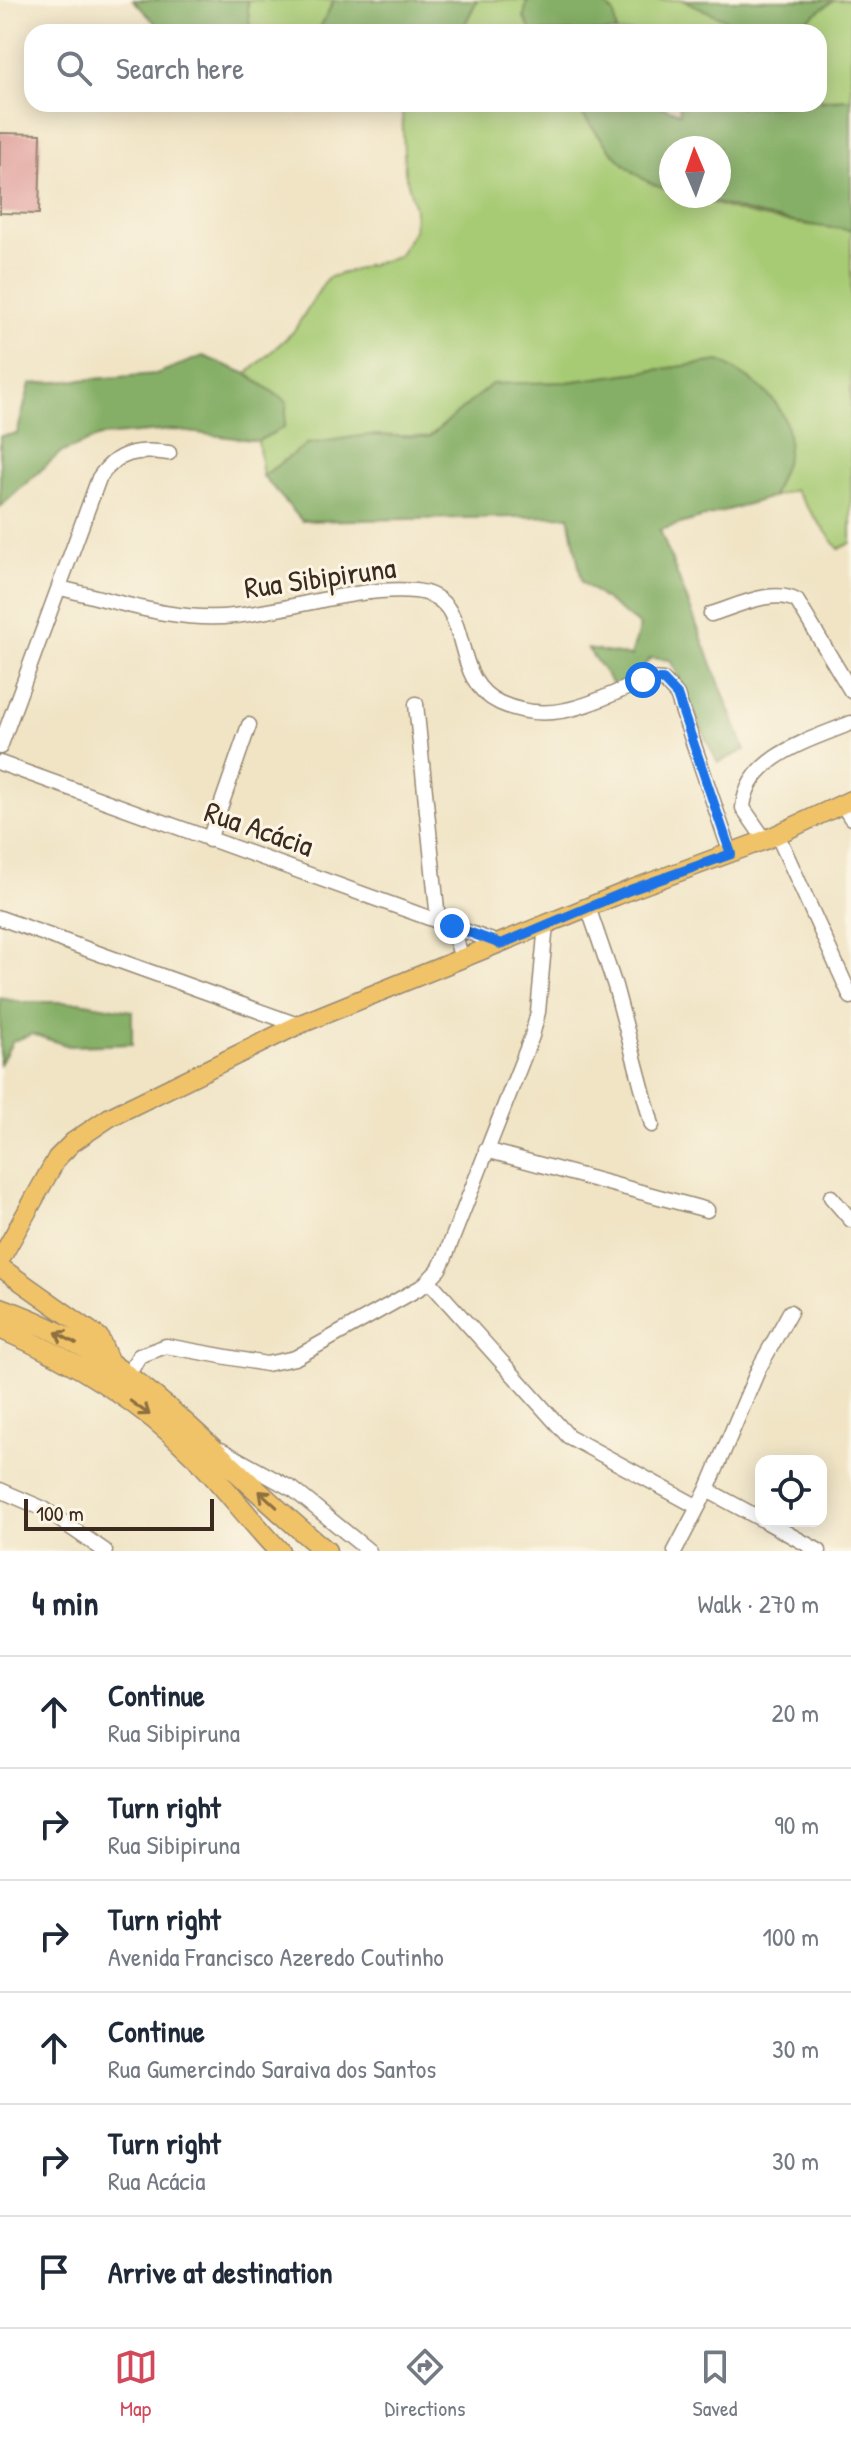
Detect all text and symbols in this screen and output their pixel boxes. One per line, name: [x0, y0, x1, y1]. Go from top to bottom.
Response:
search box: [24, 24, 827, 112]
icon: search: [52, 46, 96, 90]
text: Search here: [116, 48, 244, 88]
north arrow: [659, 136, 731, 208]
street label: Rua Sibipiruna: [242, 547, 398, 607]
route start: [625, 662, 661, 698]
street label: Rua Acácia: [200, 791, 319, 865]
route end: [434, 908, 470, 944]
one-way arrow: [54, 1329, 78, 1345]
one-way arrow: [129, 1399, 150, 1416]
map controls: [755, 1455, 827, 1527]
button: locate: [755, 1455, 827, 1527]
one-way arrow: [258, 1489, 278, 1508]
scale bar: [24, 1495, 214, 1531]
text: 100 m: [36, 1498, 84, 1528]
text: 4 min: [32, 1580, 99, 1626]
text: Walk · 270 m: [698, 1586, 819, 1621]
text: Continue: [108, 1675, 205, 1715]
icon: ahead: [32, 1690, 76, 1734]
text: 20 m: [772, 1695, 819, 1730]
text: Rua Sibipiruna: [108, 1715, 240, 1750]
text: Turn right: [108, 1787, 221, 1827]
icon: right: [32, 1802, 76, 1846]
text: 90 m: [774, 1807, 819, 1842]
text: Rua Sibipiruna: [108, 1827, 240, 1862]
text: Turn right: [108, 1899, 221, 1939]
icon: right: [32, 1914, 76, 1958]
text: 100 m: [763, 1919, 819, 1954]
text: Avenida Francisco Azeredo Coutinho: [108, 1939, 444, 1974]
text: Continue: [108, 2011, 205, 2051]
icon: ahead: [32, 2026, 76, 2070]
text: 30 m: [772, 2031, 819, 2066]
text: Rua Gumercindo Saraiva dos Santos: [108, 2051, 436, 2086]
text: Turn right: [108, 2123, 221, 2163]
icon: right: [32, 2138, 76, 2182]
text: 30 m: [772, 2143, 819, 2178]
text: Rua Acácia: [108, 2163, 205, 2198]
icon: arrive: [32, 2250, 76, 2294]
text: Arrive at destination: [108, 2252, 333, 2292]
tab: Map: [114, 2345, 158, 2423]
tab: Directions: [385, 2345, 466, 2423]
tab: Saved: [693, 2345, 737, 2423]

